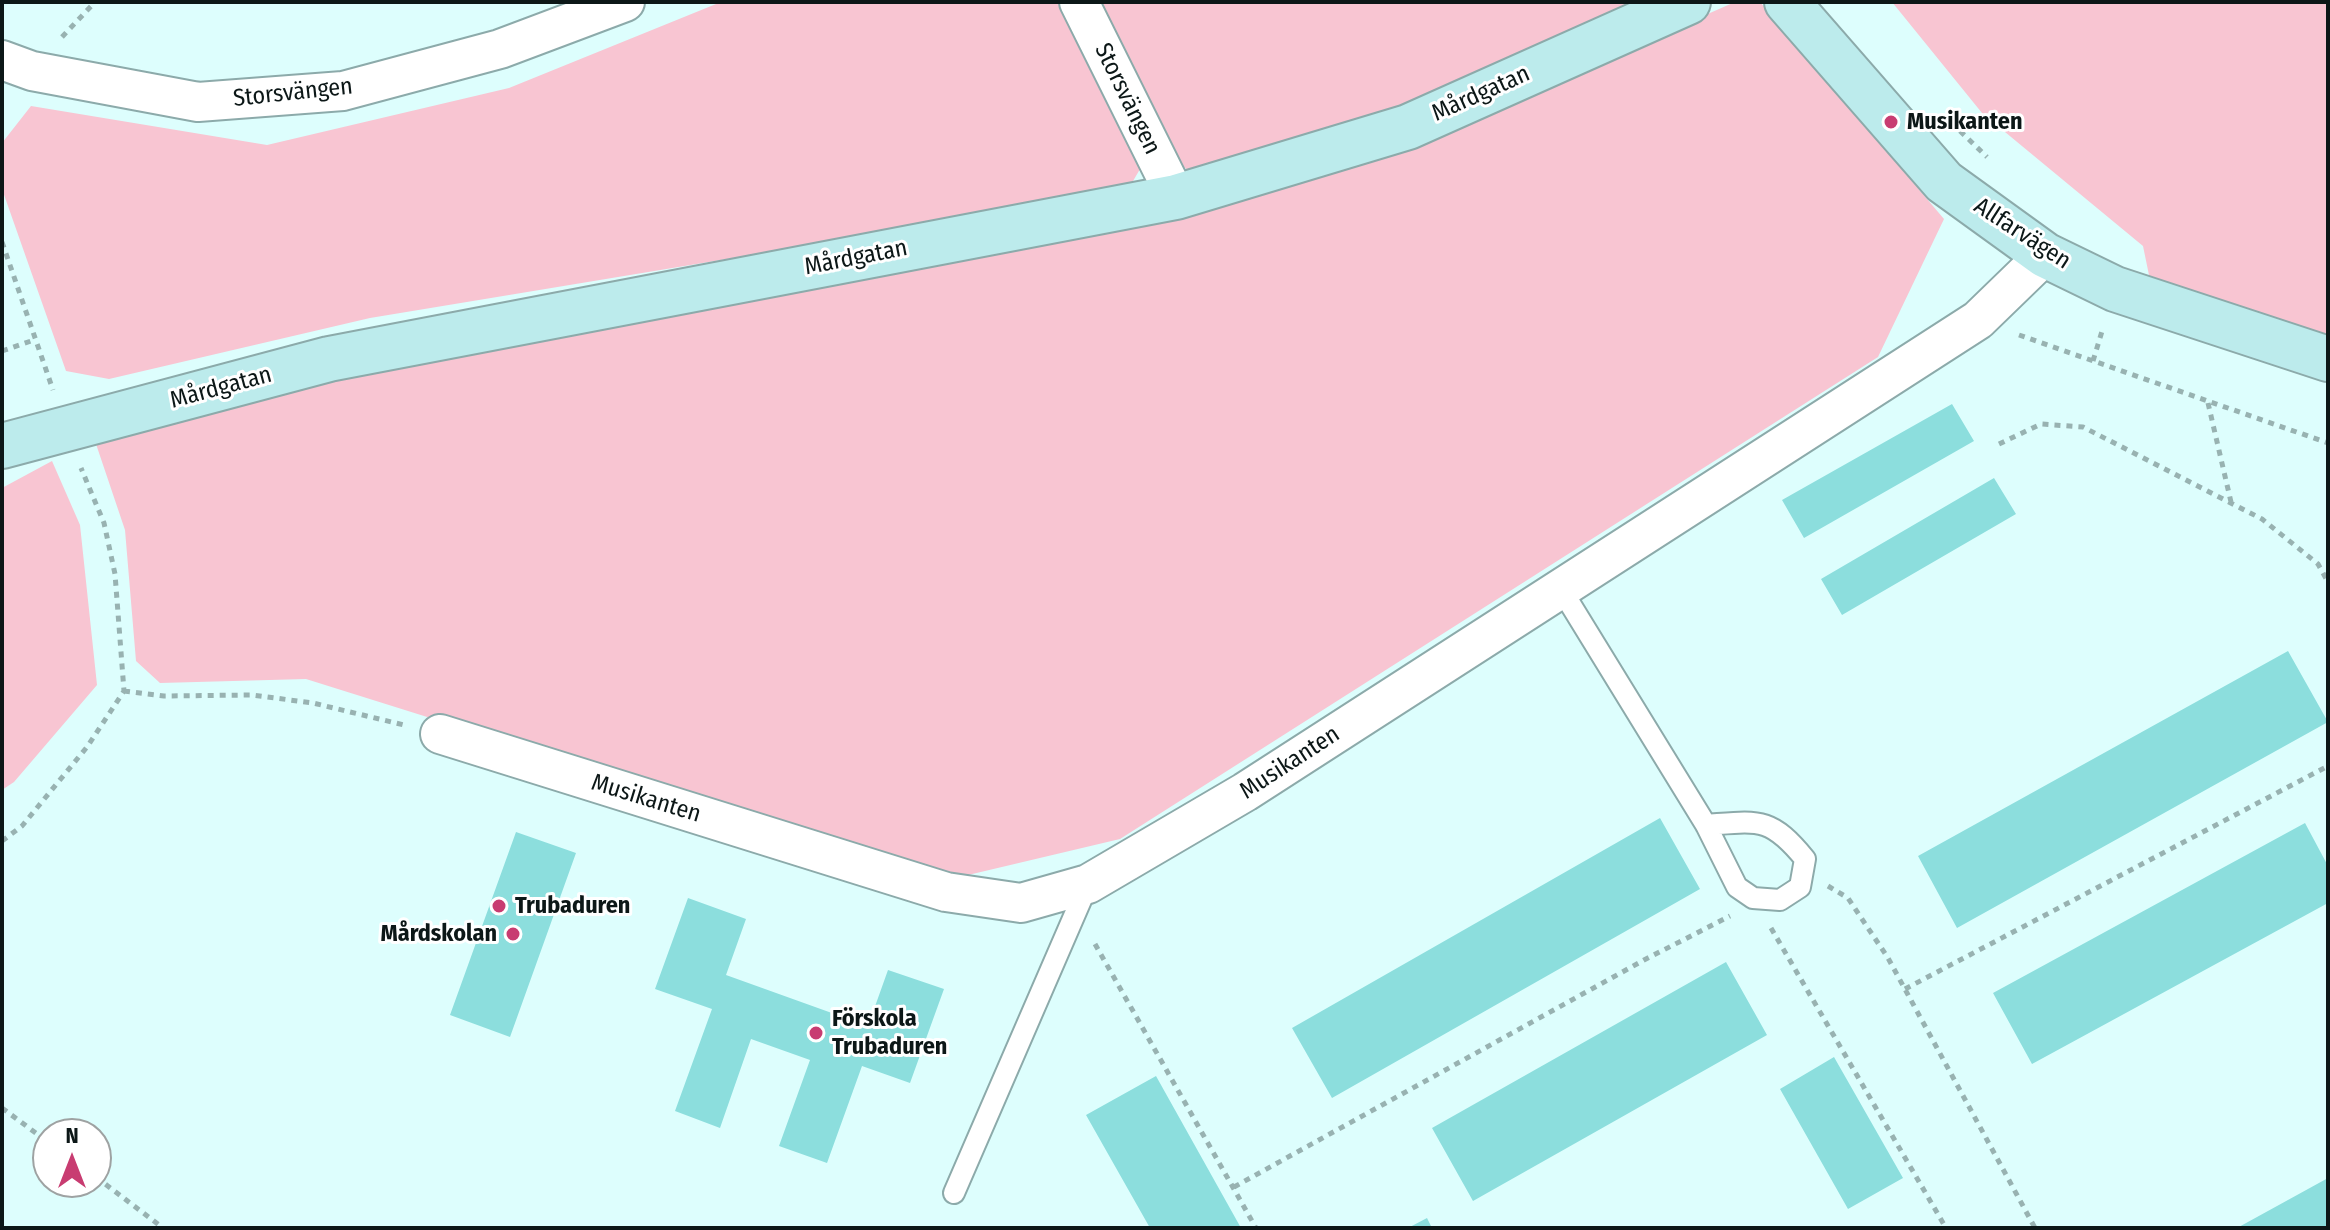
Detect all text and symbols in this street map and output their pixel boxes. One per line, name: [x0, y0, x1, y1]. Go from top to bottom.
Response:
street label: Storsvängen: [1088, 39, 1166, 159]
street label: Mårdgatan: [1428, 60, 1534, 128]
street label: Storsvängen: [232, 72, 354, 114]
place label: Musikanten: [1907, 108, 2023, 136]
marker: Musikanten: [1882, 113, 1900, 131]
street label: Allfarvägen: [1968, 192, 2076, 276]
street label: Mårdgatan: [802, 234, 910, 282]
street label: Mårdgatan: [167, 361, 275, 415]
street label: Musikanten: [1235, 720, 1345, 806]
street label: Musikanten: [588, 769, 704, 829]
place label: Trubaduren: [515, 892, 630, 920]
marker: Trubaduren: [490, 897, 508, 915]
place label: Mårdskolan: [380, 920, 497, 948]
marker: Mårdskolan: [504, 925, 522, 943]
place label: Förskola Trubaduren: [832, 1005, 947, 1061]
marker: Förskola Trubaduren: [807, 1024, 825, 1042]
north arrow: [32, 1118, 112, 1198]
text: N: [65, 1122, 79, 1149]

